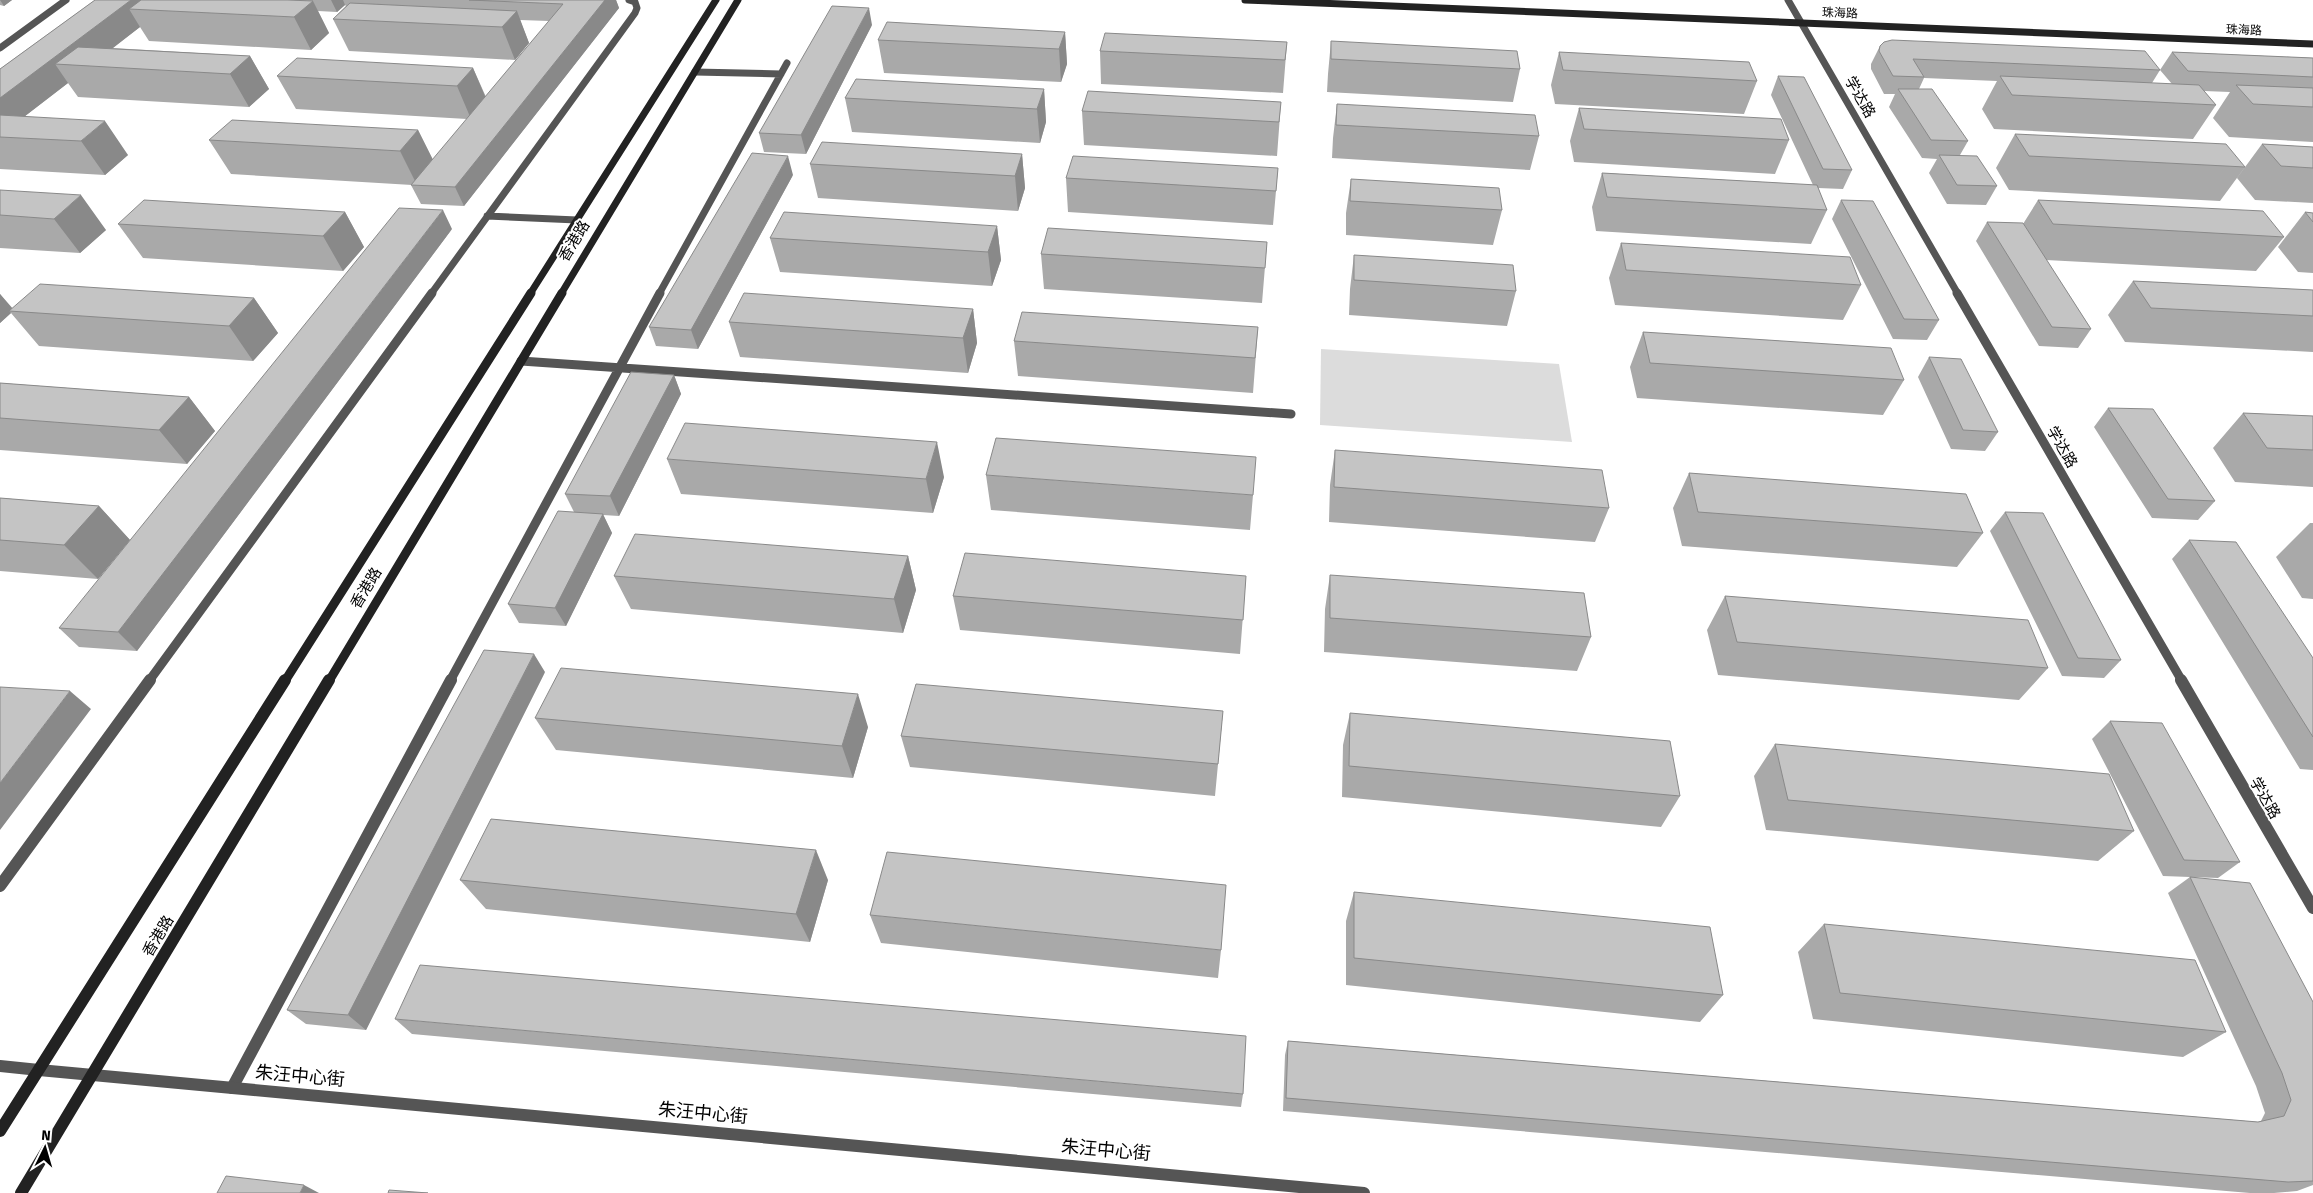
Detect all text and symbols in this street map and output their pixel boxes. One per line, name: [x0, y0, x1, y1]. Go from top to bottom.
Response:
street label: 珠海路: [1822, 5, 1858, 21]
street label: 珠海路: [2226, 22, 2262, 38]
street label: 学达路: [1841, 73, 1879, 121]
street label: 香港路: [555, 217, 593, 265]
street label: 学达路: [2043, 423, 2081, 471]
street label: 香港路: [347, 564, 385, 612]
street label: 学达路: [2246, 774, 2284, 822]
street label: 香港路: [139, 912, 177, 960]
street label: 朱汪中心街: [254, 1061, 346, 1091]
street label: 朱汪中心街: [657, 1098, 749, 1128]
north arrow: [20, 1123, 70, 1173]
text: N: [41, 1127, 51, 1144]
street label: 朱汪中心街: [1060, 1135, 1152, 1165]

